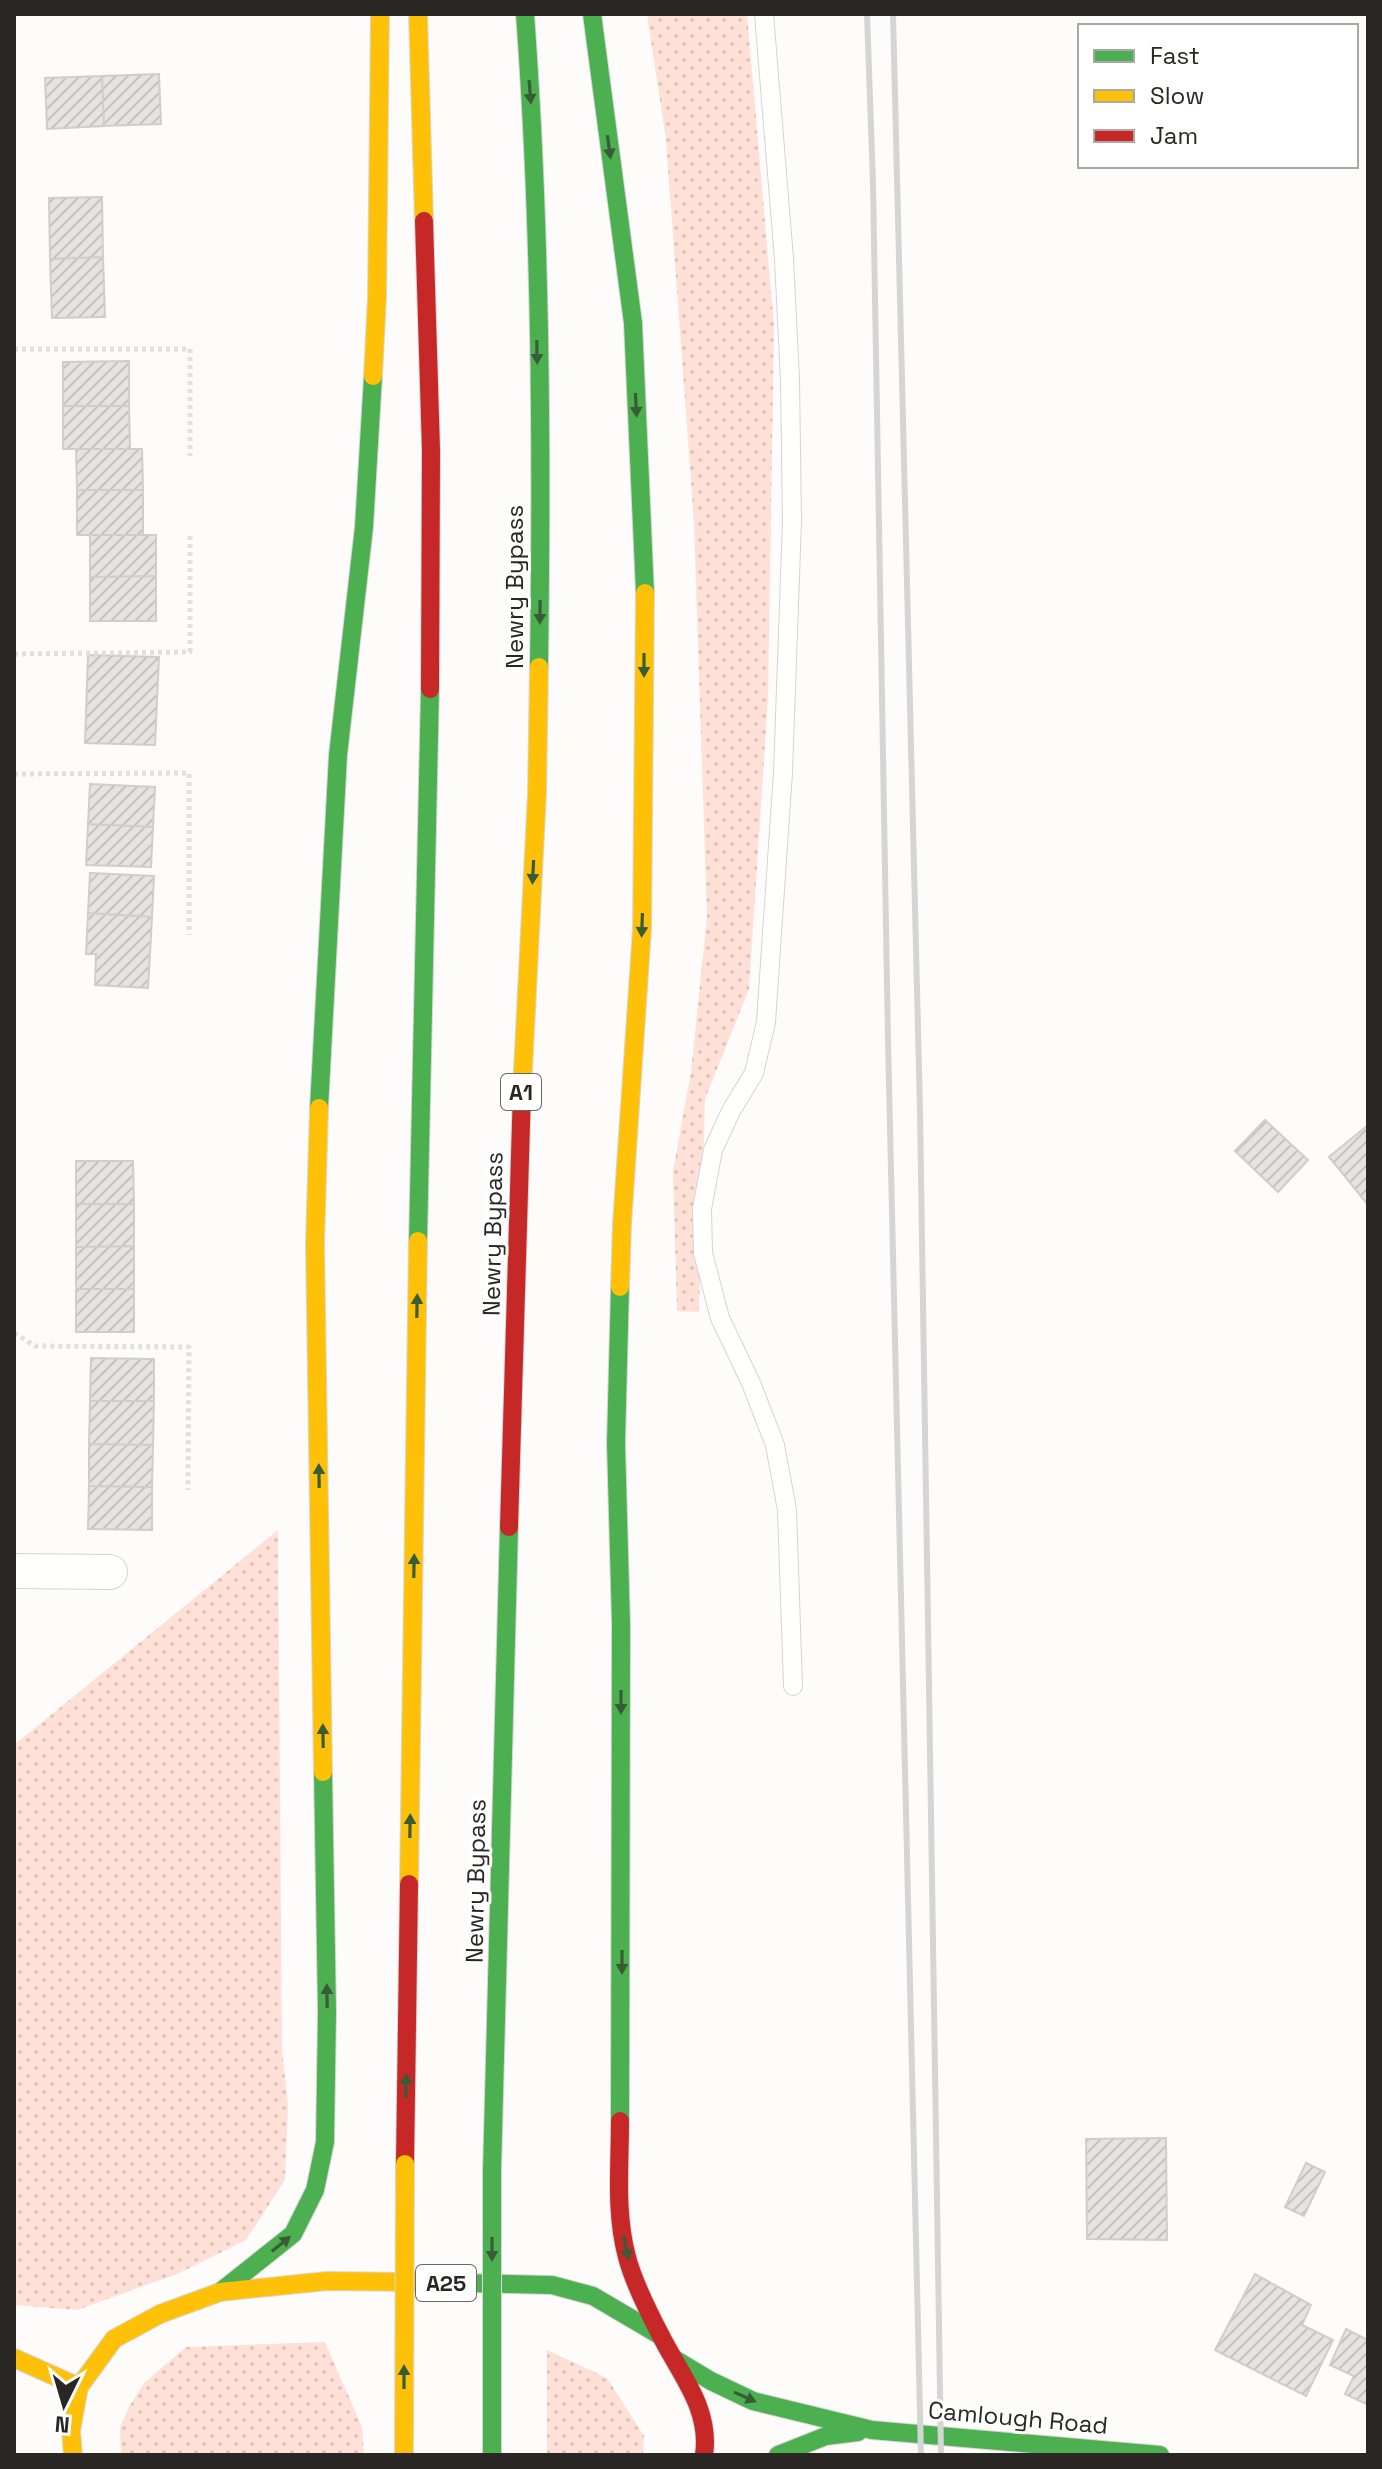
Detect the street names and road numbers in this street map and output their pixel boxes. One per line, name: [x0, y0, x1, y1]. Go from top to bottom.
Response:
street label: Newry Bypass: [499, 505, 530, 669]
road number: A1: [501, 1074, 541, 1110]
street label: Newry Bypass: [476, 1152, 509, 1316]
street label: Newry Bypass: [459, 1799, 492, 1963]
road number: A25: [416, 2265, 476, 2301]
street label: Camlough Road: [927, 2394, 1109, 2441]

